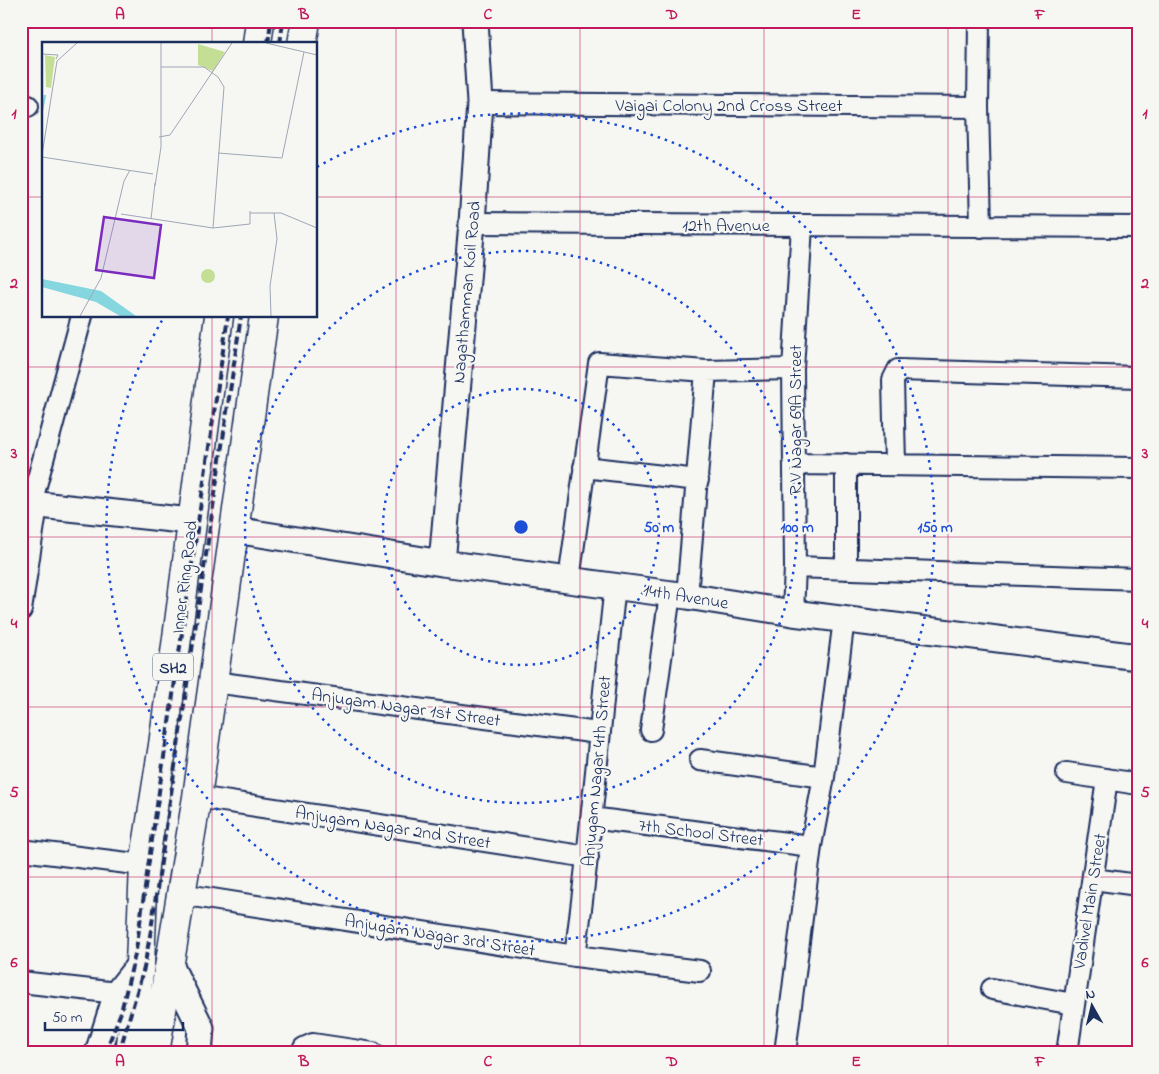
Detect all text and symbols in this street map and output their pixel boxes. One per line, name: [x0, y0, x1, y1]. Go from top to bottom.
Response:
text: A: [115, 3, 125, 27]
text: B: [298, 3, 310, 27]
text: C: [484, 3, 493, 27]
text: D: [665, 3, 678, 27]
text: E: [851, 3, 861, 27]
text: F: [1034, 3, 1046, 27]
inset map: [42, 42, 318, 318]
street label: Vaigai Colony 2nd Cross Street: [615, 94, 842, 121]
text: 1: [11, 102, 17, 126]
text: 1: [1142, 102, 1148, 126]
street label: Nagathamman Koil Road: [447, 200, 490, 385]
street label: 12th Avenue: [682, 214, 771, 240]
text: 2: [9, 272, 18, 296]
text: 2: [1140, 272, 1149, 296]
street label: R.V Nagar 69A Street: [784, 345, 811, 495]
text: 3: [10, 442, 18, 466]
text: 3: [1141, 442, 1149, 466]
text: 50 m: [644, 517, 675, 539]
text: 100 m: [780, 517, 814, 539]
text: 150 m: [917, 517, 953, 539]
centre of rings: [512, 518, 530, 536]
street label: Inner Ring Road: [166, 519, 207, 636]
street label: 14th Avenue: [641, 578, 731, 618]
text: 4: [10, 612, 18, 636]
text: 4: [1141, 612, 1149, 636]
road number: SH2: [153, 654, 193, 680]
street label: Anjugam Nagar 4th Street: [577, 675, 620, 868]
street label: Anjugam Nagar 1st Street: [309, 683, 502, 736]
text: 5: [9, 781, 19, 805]
text: 5: [1140, 781, 1150, 805]
street label: Anjugam Nagar 2nd Street: [293, 801, 492, 858]
street label: 7th School Street: [637, 813, 765, 855]
street label: Vadivel Main Street: [1067, 832, 1115, 972]
street label: Anjugam Nagar 3rd Street: [342, 909, 537, 966]
text: 6: [9, 951, 18, 975]
text: 6: [1140, 951, 1149, 975]
north arrow: [1066, 982, 1116, 1032]
text: N: [1084, 984, 1097, 1006]
scale bar: [45, 999, 182, 1031]
text: 50 m: [52, 1007, 83, 1029]
text: A: [115, 1050, 125, 1074]
text: B: [298, 1050, 310, 1074]
text: C: [484, 1050, 493, 1074]
text: D: [665, 1050, 678, 1074]
text: E: [851, 1050, 861, 1074]
text: F: [1034, 1050, 1046, 1074]

